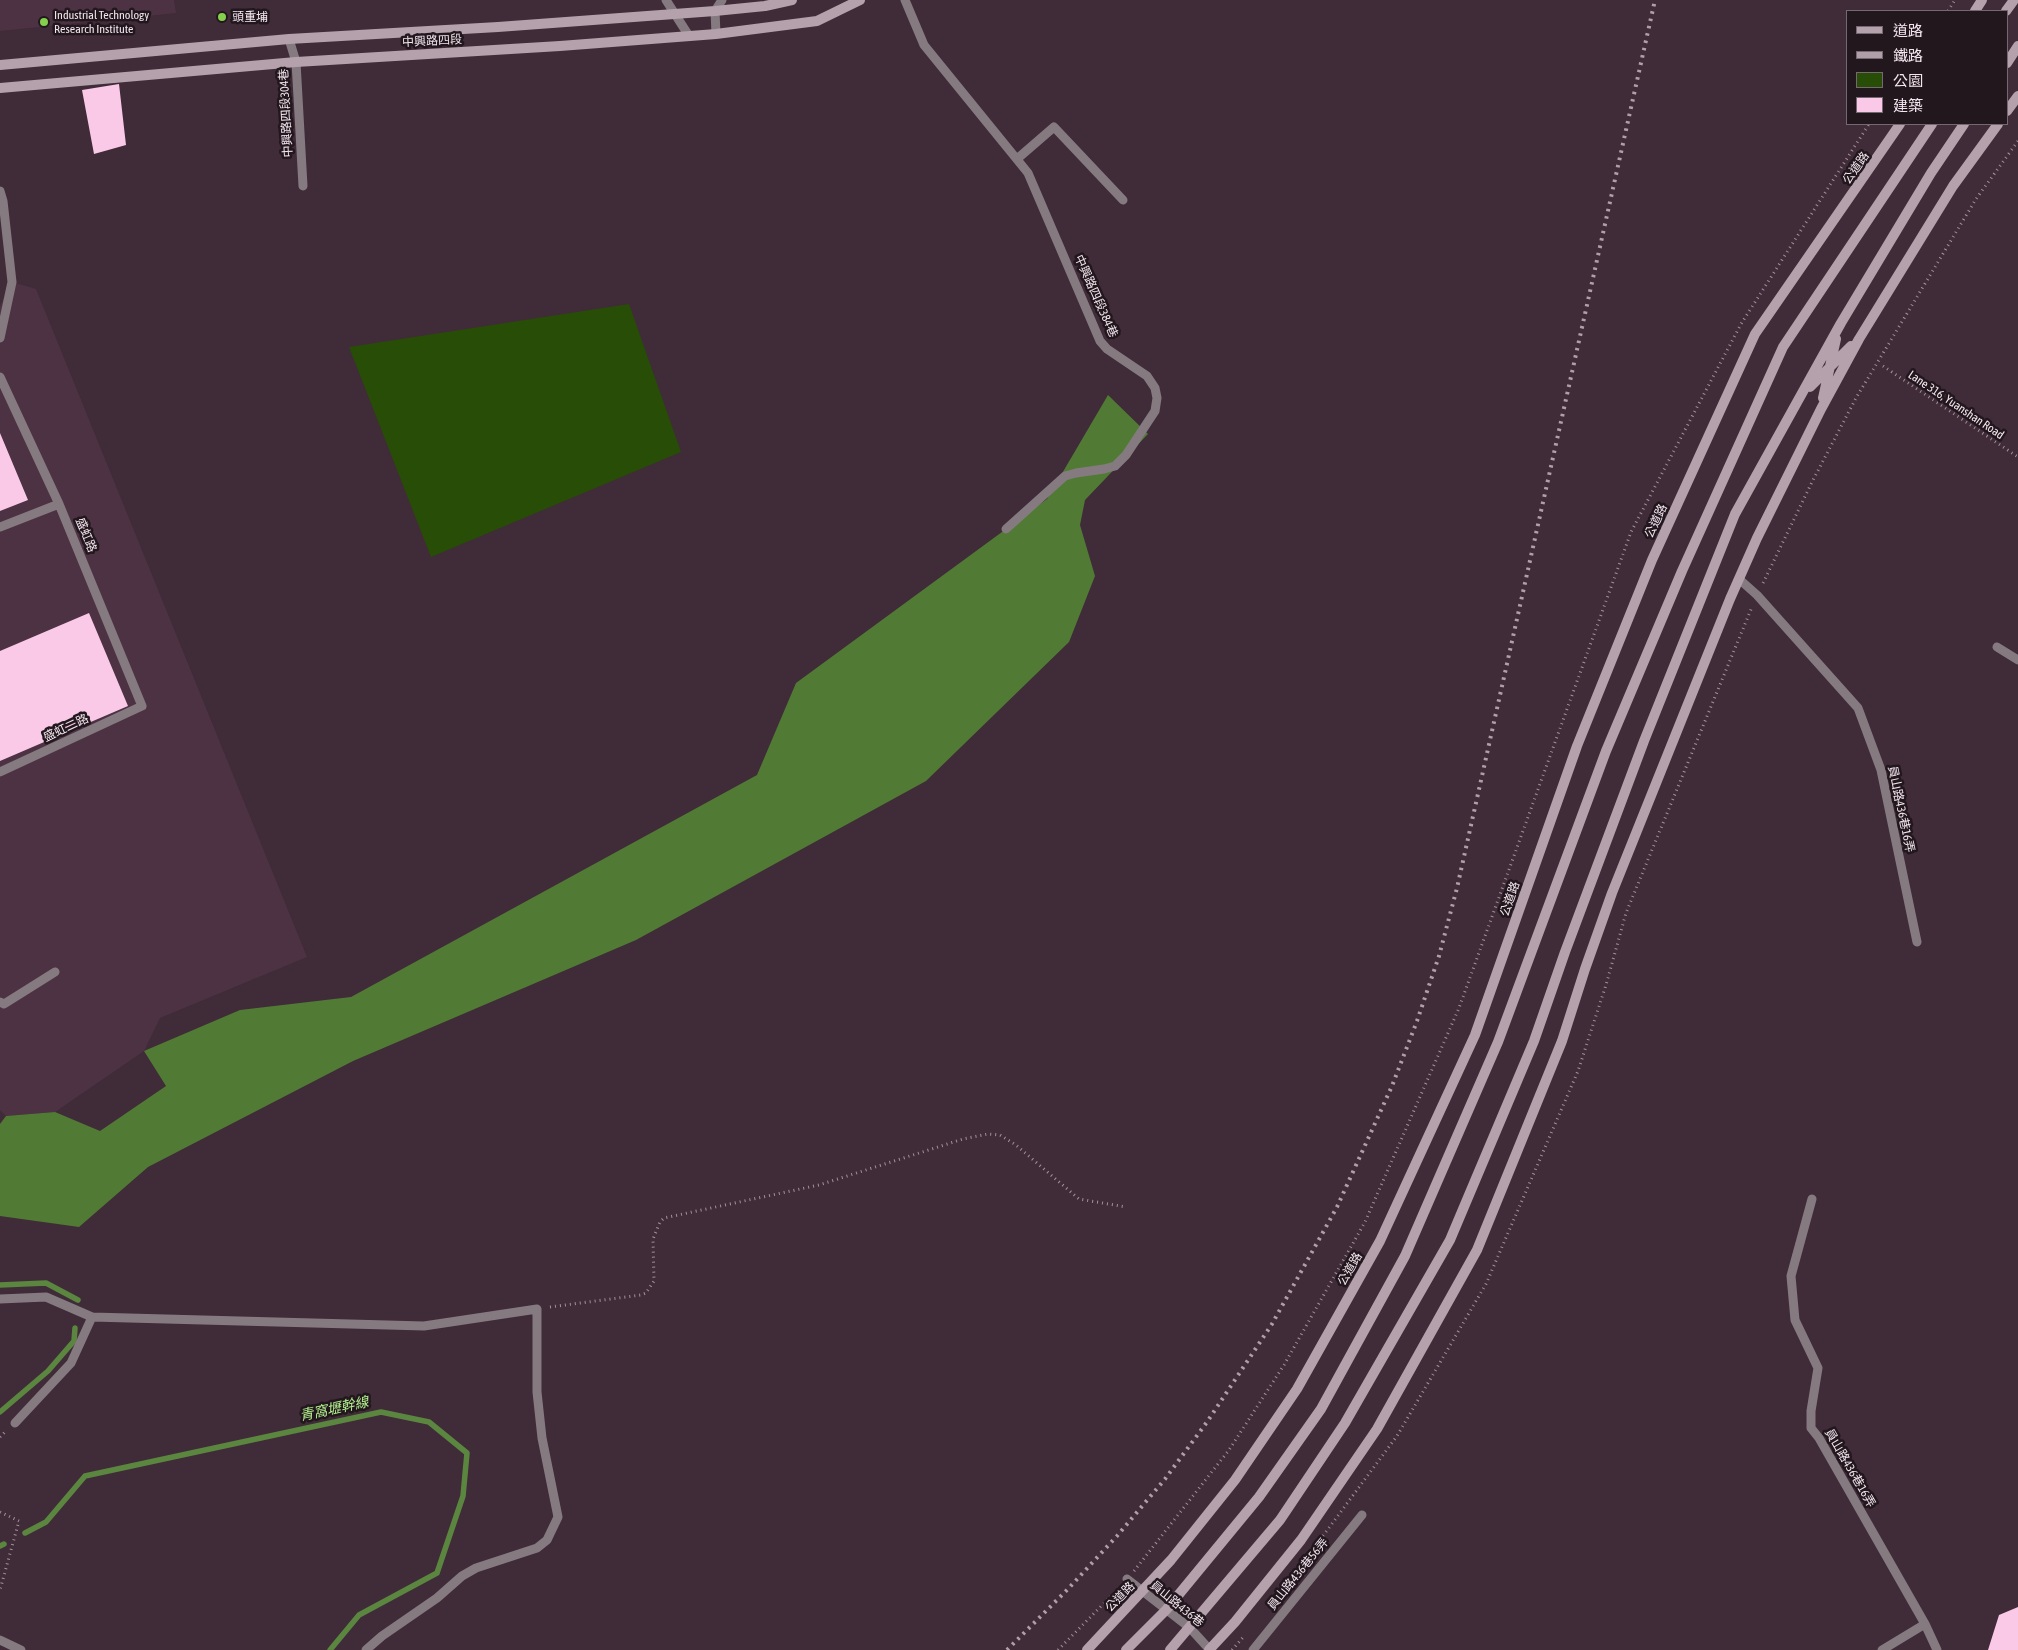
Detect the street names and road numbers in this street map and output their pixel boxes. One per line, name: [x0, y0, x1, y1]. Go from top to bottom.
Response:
street label: 中興路四段: [402, 32, 462, 50]
street label: 中興路四段304巷: [276, 68, 296, 158]
street label: 公道路: [1840, 149, 1872, 187]
street label: 中興路四段384巷: [1071, 252, 1121, 340]
street label: Lane 316, Yuanshan Road: [1905, 368, 2007, 442]
street label: 公道路: [1642, 502, 1670, 540]
street label: 盛虹路: [73, 516, 99, 554]
street label: 盛虹二路: [41, 711, 91, 745]
street label: 員山路436巷16弄: [1885, 764, 1917, 854]
street label: 公道路: [1497, 880, 1523, 918]
street label: 公道路: [1335, 1250, 1365, 1288]
street label: 員山路436巷16弄: [1822, 1426, 1878, 1510]
street label: 員山路436巷56弄: [1265, 1535, 1331, 1613]
street label: 員山路436巷: [1147, 1578, 1207, 1630]
street label: 公道路: [1102, 1579, 1138, 1615]

